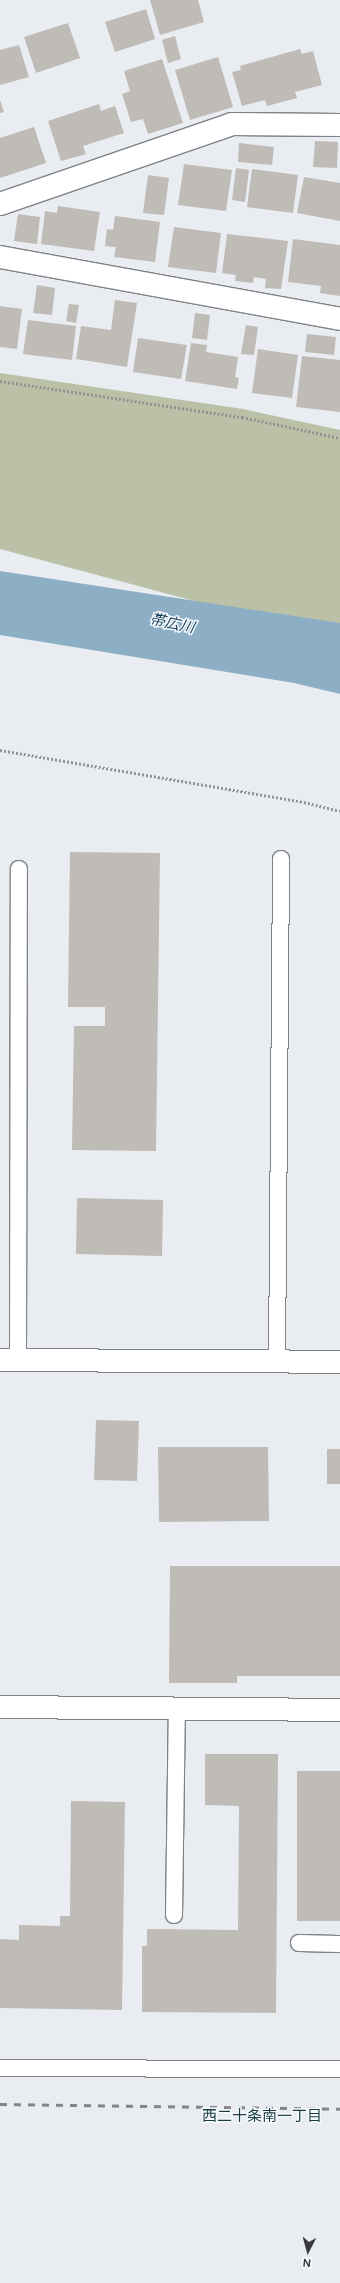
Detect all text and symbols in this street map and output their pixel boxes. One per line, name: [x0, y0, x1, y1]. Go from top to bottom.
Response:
water label: 帯広川: [148, 611, 196, 637]
district label: 西二十条南一丁目: [202, 2108, 322, 2126]
north arrow: [288, 2231, 328, 2271]
text: N: [302, 2256, 311, 2270]

